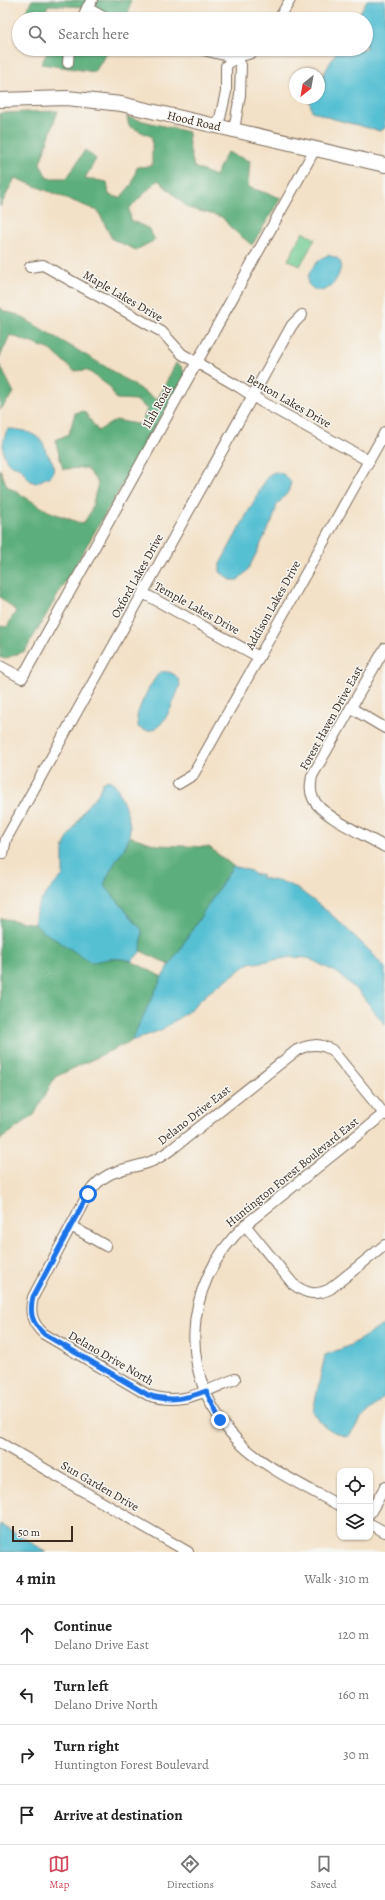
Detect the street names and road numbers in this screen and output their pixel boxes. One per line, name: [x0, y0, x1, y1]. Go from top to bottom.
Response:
street label: Hood Road: [166, 107, 223, 135]
street label: Maple Lakes Drive: [80, 267, 166, 325]
street label: Benton Lakes Drive: [244, 370, 334, 432]
street label: Ilah Road: [139, 382, 176, 431]
street label: Oxford Lakes Drive: [107, 531, 167, 621]
street label: Addison Lakes Drive: [241, 557, 304, 653]
street label: Temple Lakes Drive: [152, 578, 242, 638]
street label: Forest Haven Drive East: [296, 663, 366, 773]
street label: Delano Drive East: [154, 1082, 234, 1148]
street label: Huntington Forest Boulevard East: [222, 1113, 362, 1231]
street label: Delano Drive North: [65, 1327, 157, 1389]
street label: Sun Garden Drive: [58, 1457, 142, 1515]

